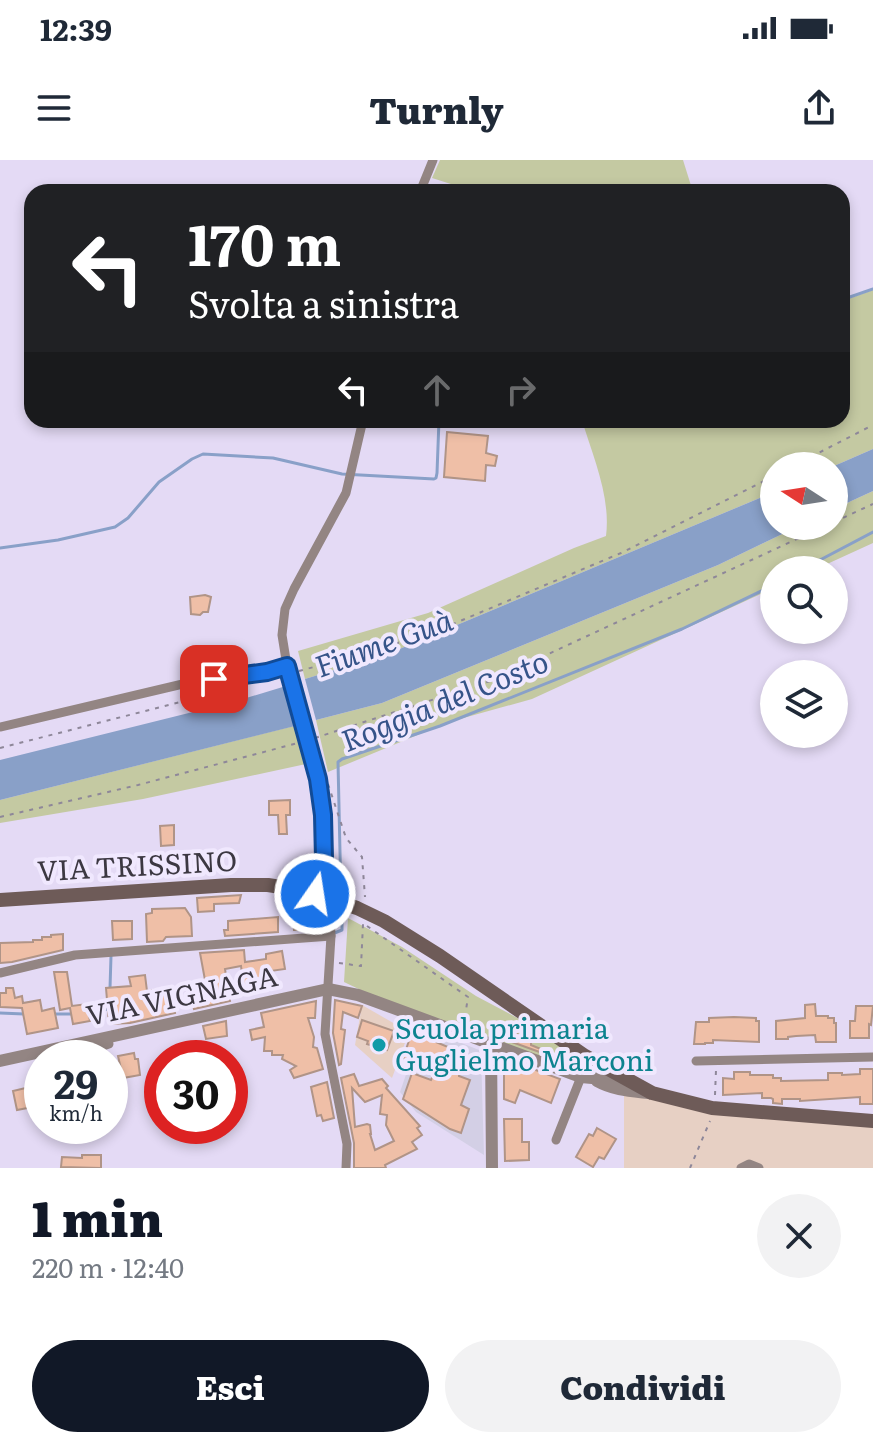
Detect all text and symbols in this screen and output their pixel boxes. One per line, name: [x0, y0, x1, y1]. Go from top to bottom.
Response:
text: 12:39: [40, 6, 112, 50]
text: Turnly: [369, 82, 504, 135]
icon: menu: [32, 86, 76, 130]
icon: share: [797, 86, 841, 130]
text: 170 m: [188, 200, 341, 283]
icon: left: [56, 216, 160, 320]
text: Svolta a sinistra: [188, 276, 459, 329]
icon: left: [331, 368, 375, 412]
icon: ahead: [415, 368, 459, 412]
icon: right: [499, 368, 543, 412]
north arrow: [760, 452, 848, 540]
map controls: [760, 452, 848, 748]
button: search: [760, 556, 848, 644]
water label: Fiume Guà: [308, 596, 458, 686]
water label: Roggia del Costo: [334, 638, 554, 761]
pin: [180, 645, 248, 713]
icon: arrive: [192, 657, 236, 701]
button: layers: [760, 660, 848, 748]
street label: VIA TRISSINO: [36, 838, 238, 890]
position arrow: [273, 852, 357, 936]
street label: VIA VIGNAGA: [82, 953, 282, 1035]
place label: Scuola primaria Guglielmo Marconi: [395, 1006, 653, 1080]
marker: Scuola primaria Guglielmo Marconi: [370, 1036, 388, 1054]
speed limit sign: 30: [144, 1040, 248, 1144]
text: 29: [54, 1052, 98, 1111]
text: km/h: [49, 1097, 103, 1127]
text: 1 min: [32, 1181, 163, 1252]
button: close: [757, 1194, 841, 1278]
text: 220 m · 12:40: [32, 1247, 184, 1286]
button: Esci: [32, 1340, 429, 1432]
button: Condividi: [445, 1340, 841, 1432]

